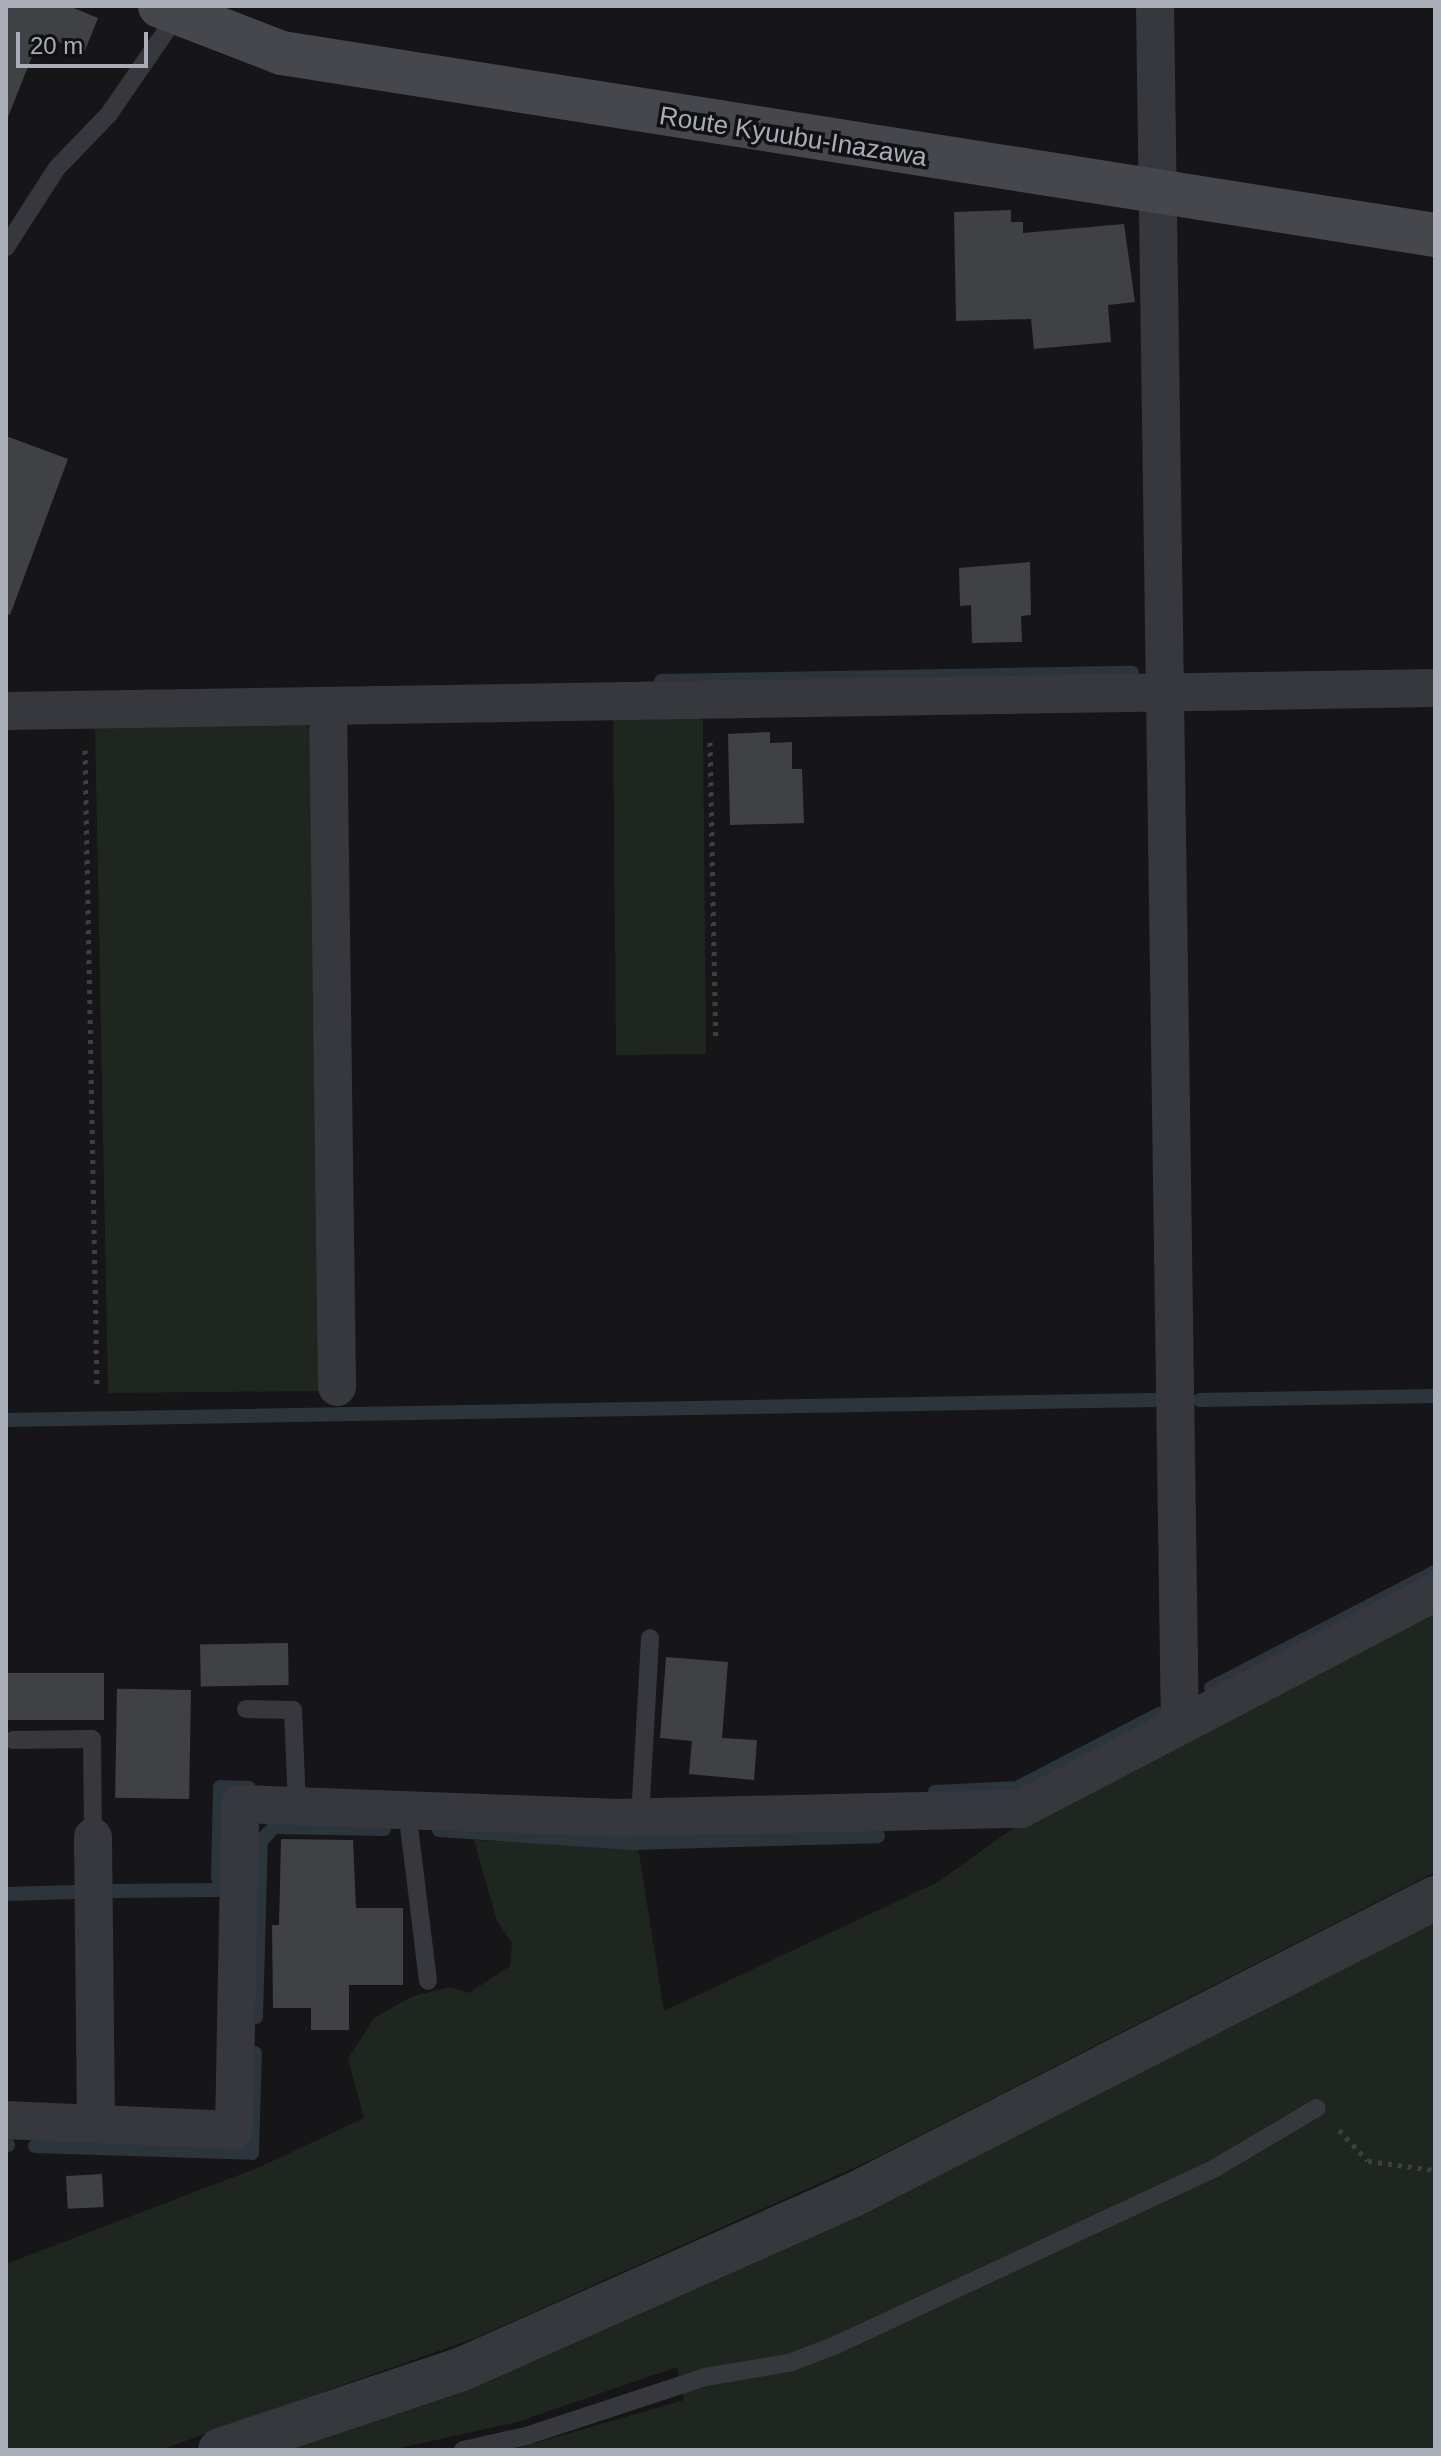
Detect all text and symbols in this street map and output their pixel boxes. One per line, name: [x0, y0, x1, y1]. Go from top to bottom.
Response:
scale bar: [20, 16, 152, 66]
text: 20 m: [30, 32, 83, 59]
street label: Route Kyuubu-Inazawa: [657, 100, 929, 174]

